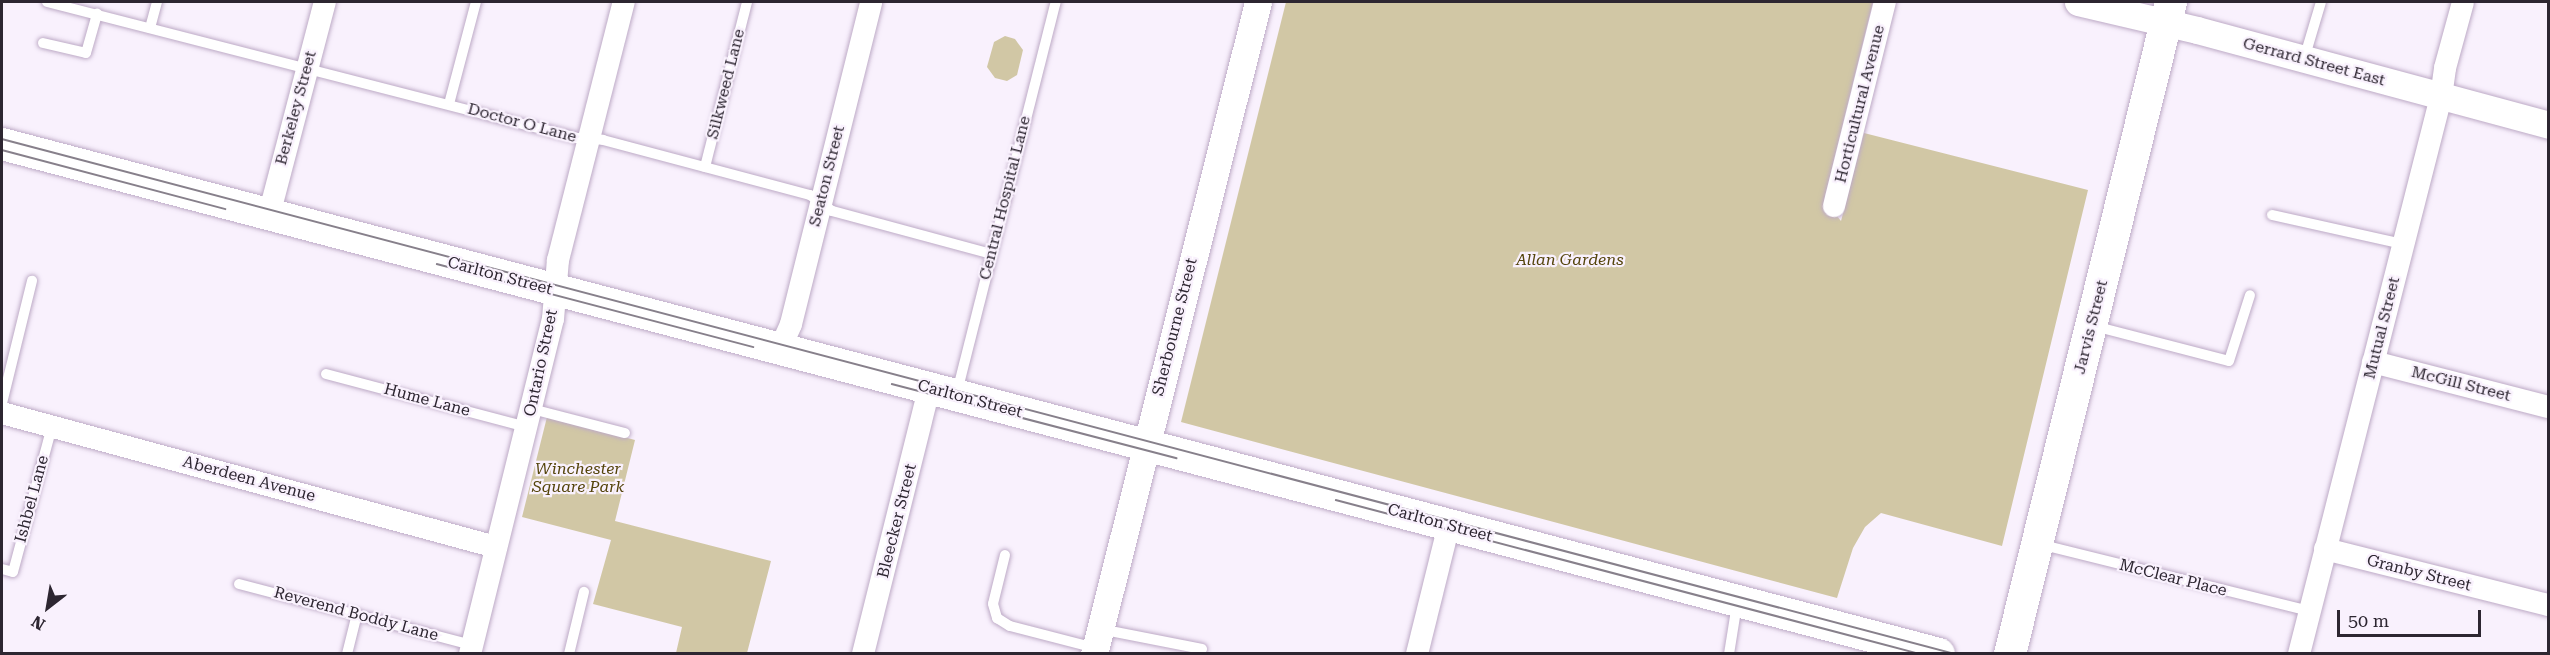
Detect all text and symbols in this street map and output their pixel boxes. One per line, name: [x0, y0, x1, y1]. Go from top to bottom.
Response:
street label: Horticultural Avenue: [1831, 23, 1889, 185]
street label: Silkweed Lane: [703, 27, 749, 141]
street label: Gerrard Street East: [2241, 34, 2387, 90]
street label: Berkeley Street: [272, 49, 320, 167]
street label: Doctor O Lane: [465, 99, 579, 147]
street label: Central Hospital Lane: [975, 114, 1035, 282]
street label: Seaton Street: [805, 124, 849, 228]
park label: Allan Gardens: [1516, 250, 1624, 270]
street label: Carlton Street: [446, 253, 554, 299]
street label: Sherbourne Street: [1149, 256, 1201, 398]
street label: Mutual Street: [2360, 275, 2404, 381]
street label: Jarvis Street: [2070, 278, 2112, 376]
street label: Ontario Street: [520, 308, 562, 418]
street label: McGill Street: [2409, 362, 2513, 406]
street label: Carlton Street: [916, 376, 1024, 422]
street label: Hume Lane: [382, 379, 472, 421]
street label: Aberdeen Avenue: [181, 452, 317, 506]
street label: Ishbel Lane: [11, 453, 53, 545]
park label: Winchester Square Park: [532, 459, 624, 497]
street label: Bleecker Street: [873, 462, 921, 580]
street label: Carlton Street: [1386, 500, 1494, 546]
street label: Granby Street: [2365, 551, 2473, 595]
street label: McClear Place: [2117, 555, 2229, 601]
north arrow: [18, 577, 78, 637]
street label: Reverend Boddy Lane: [272, 583, 440, 645]
scale bar: [2340, 598, 2484, 636]
text: 50 m: [2348, 610, 2389, 631]
text: N: [28, 612, 49, 634]

